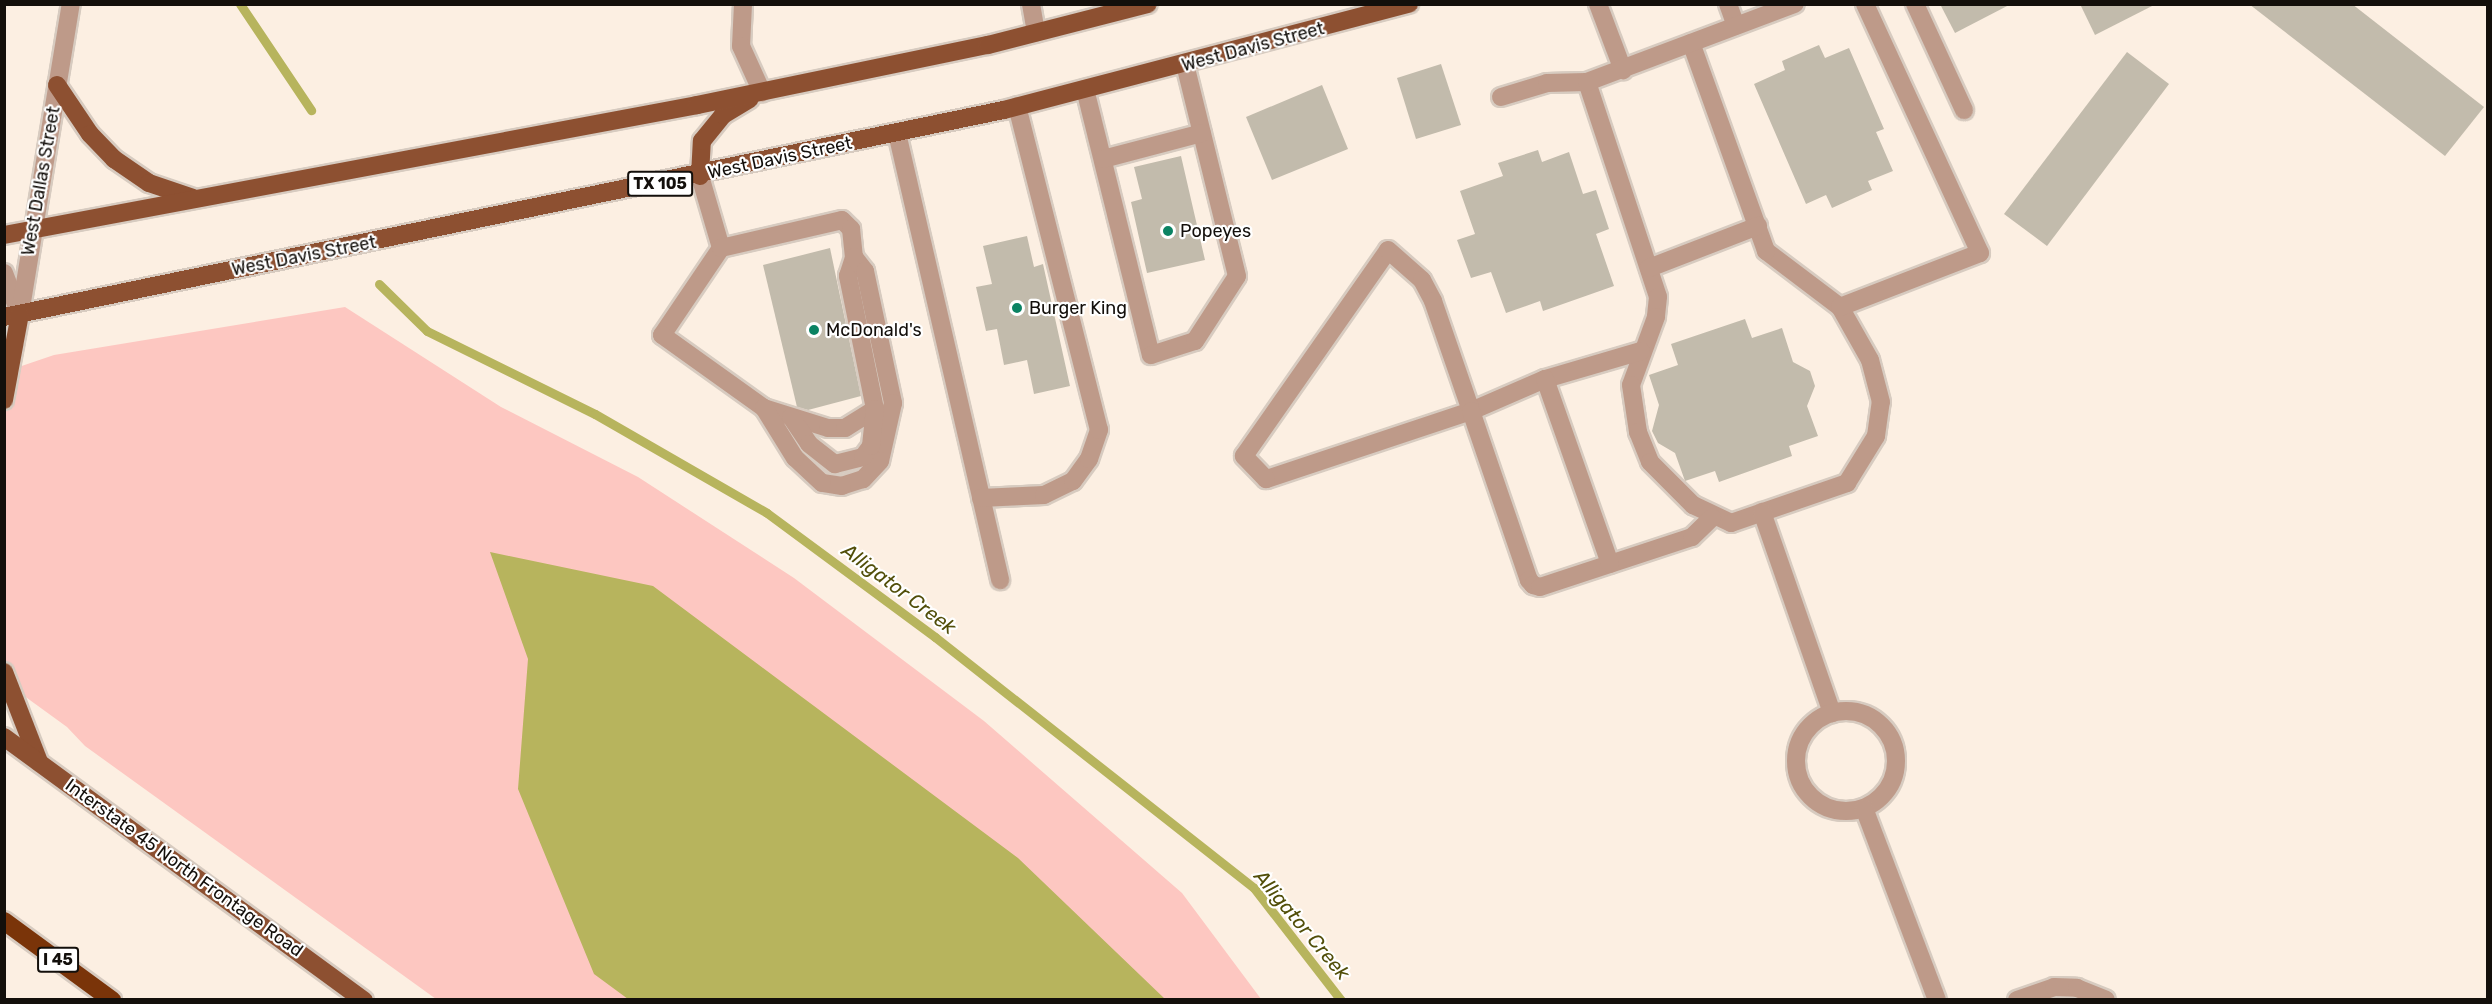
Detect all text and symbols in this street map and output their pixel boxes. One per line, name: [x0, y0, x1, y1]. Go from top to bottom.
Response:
street label: West Davis Street: [1179, 18, 1327, 76]
street label: West Dallas Street: [17, 105, 65, 257]
street label: West Davis Street: [706, 132, 854, 184]
road number: TX 105: [627, 171, 693, 197]
place label: Popeyes: [1180, 220, 1251, 242]
marker: Popeyes: [1161, 224, 1175, 238]
street label: West Davis Street: [230, 231, 378, 281]
place label: Burger King: [1029, 297, 1127, 319]
marker: Burger King: [1010, 301, 1024, 315]
place label: McDonald's: [826, 319, 922, 341]
marker: McDonald's: [807, 323, 821, 337]
water label: Alligator Creek: [837, 538, 961, 640]
street label: Interstate 45 North Frontage Road: [61, 774, 307, 962]
water label: Alligator Creek: [1249, 865, 1355, 985]
road number: I 45: [37, 947, 79, 973]

